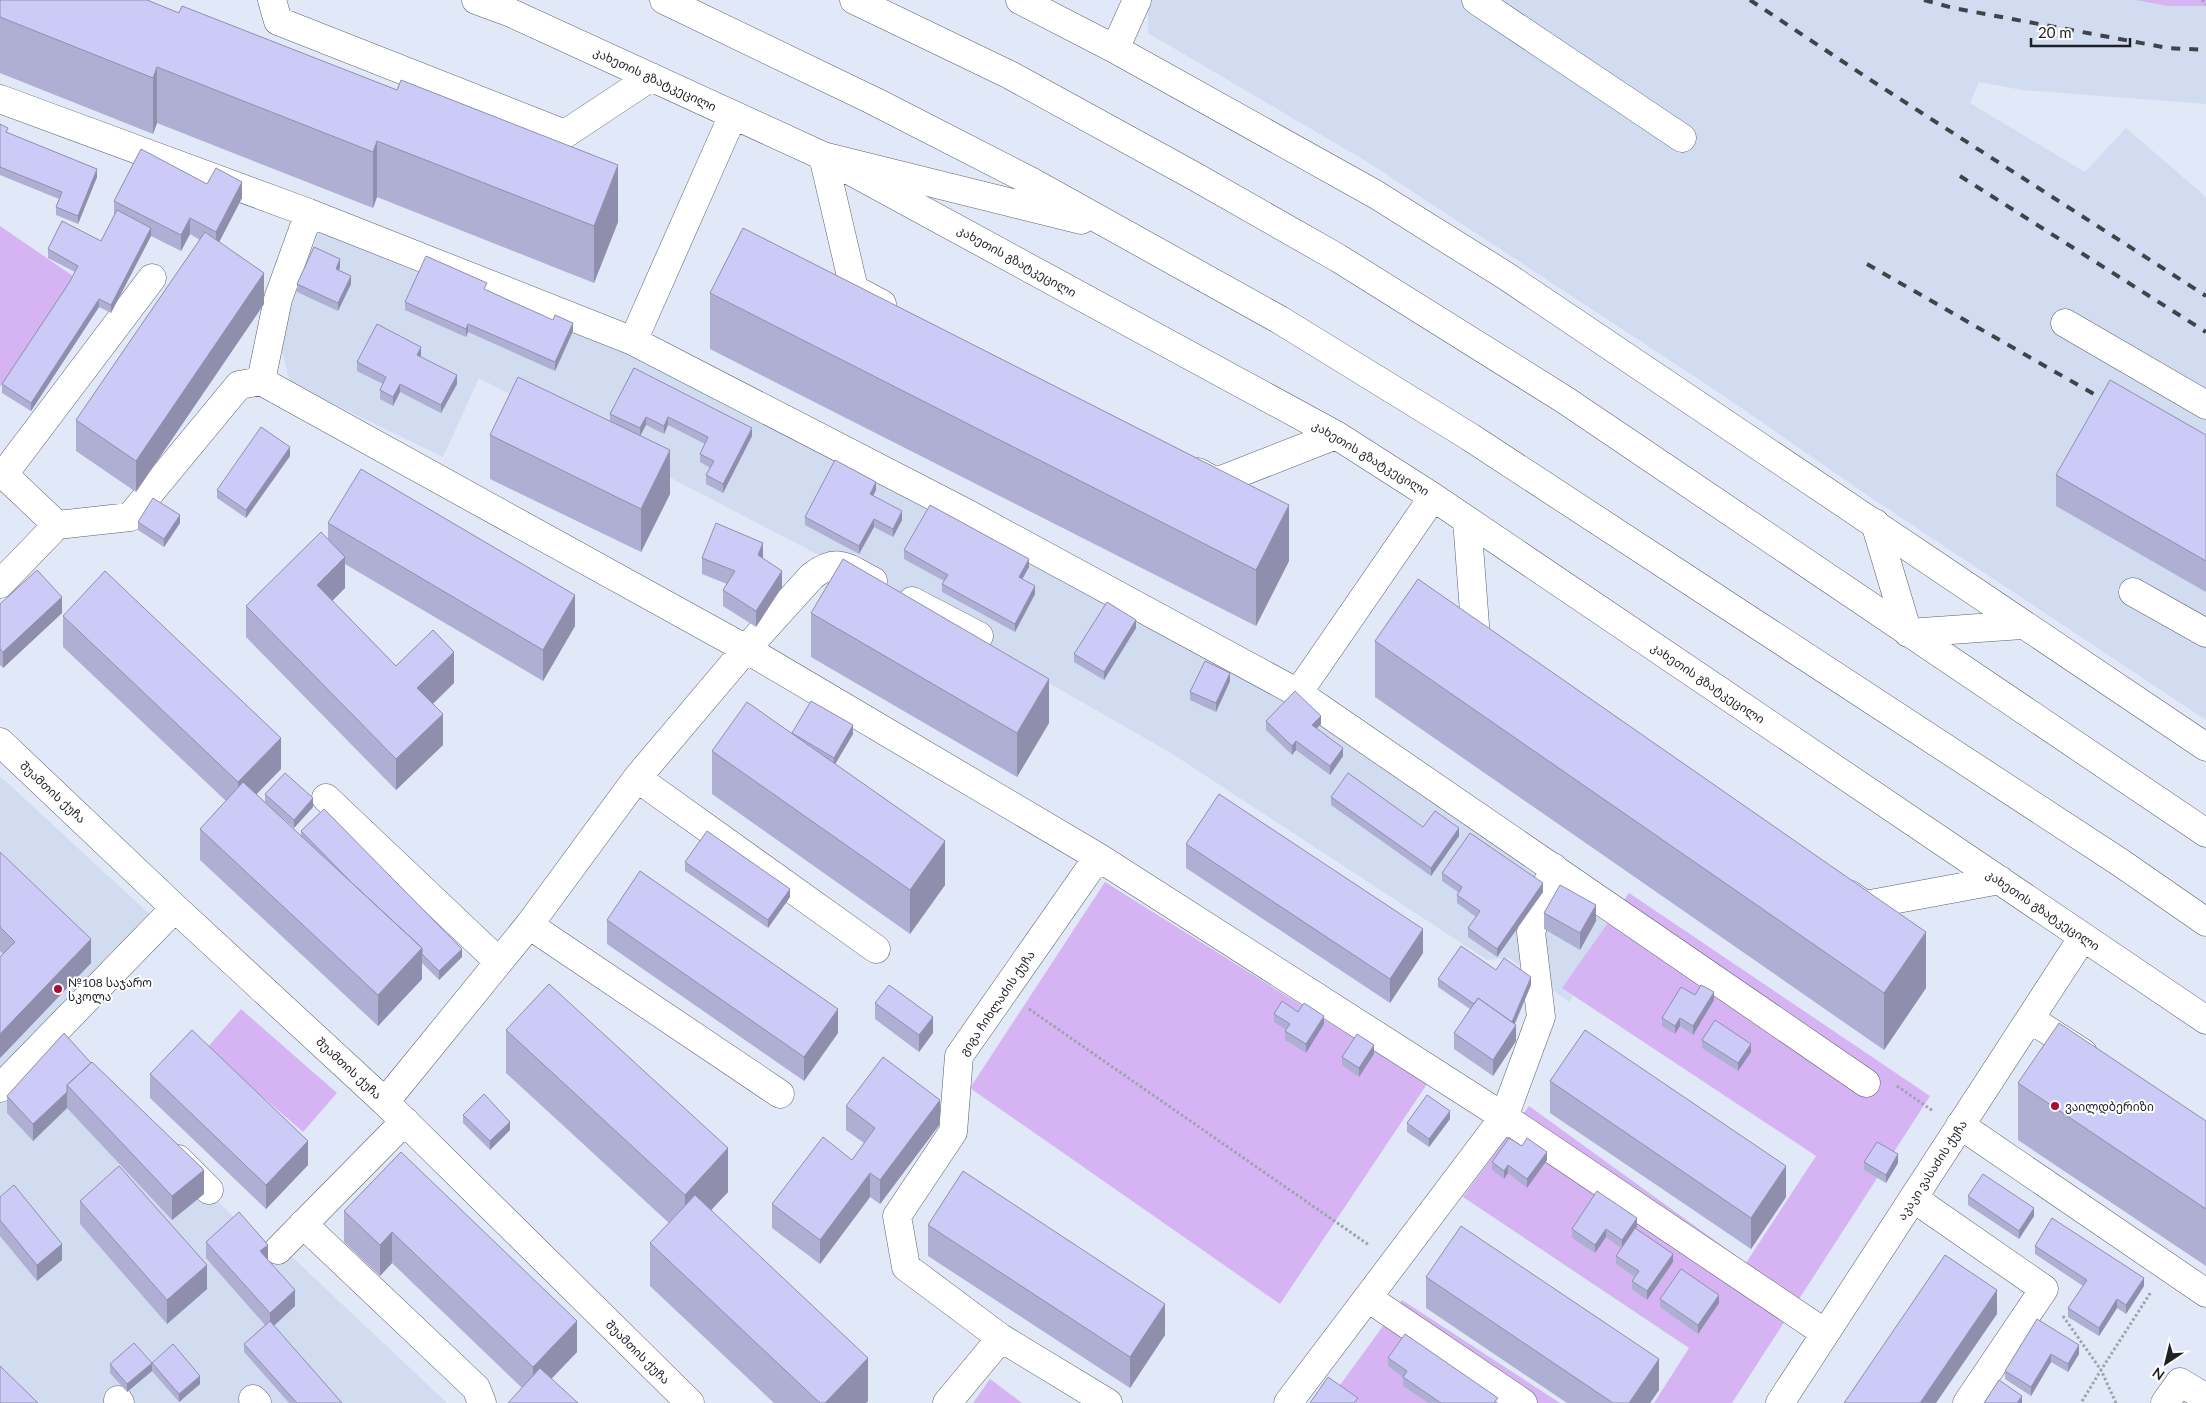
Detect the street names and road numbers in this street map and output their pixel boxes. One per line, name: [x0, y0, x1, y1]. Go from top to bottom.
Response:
street label: კახეთის გზატკეცილი: [591, 44, 719, 115]
street label: კახეთის გზატკეცილი: [954, 222, 1079, 301]
street label: კახეთის გზატკეცილი: [1309, 417, 1432, 500]
street label: კახეთის გზატკეცილი: [1648, 639, 1768, 728]
street label: შუამთის ქუჩა: [17, 758, 89, 826]
street label: კახეთის გზატკეცილი: [1983, 866, 2103, 955]
street label: გიგა ჩიხლაძის ქუჩა: [956, 948, 1039, 1059]
street label: შუამთის ქუჩა: [313, 1034, 385, 1102]
street label: აკაკი ვასაძის ქუჩა: [1894, 1117, 1970, 1223]
street label: შუამთის ქუჩა: [603, 1317, 673, 1387]

